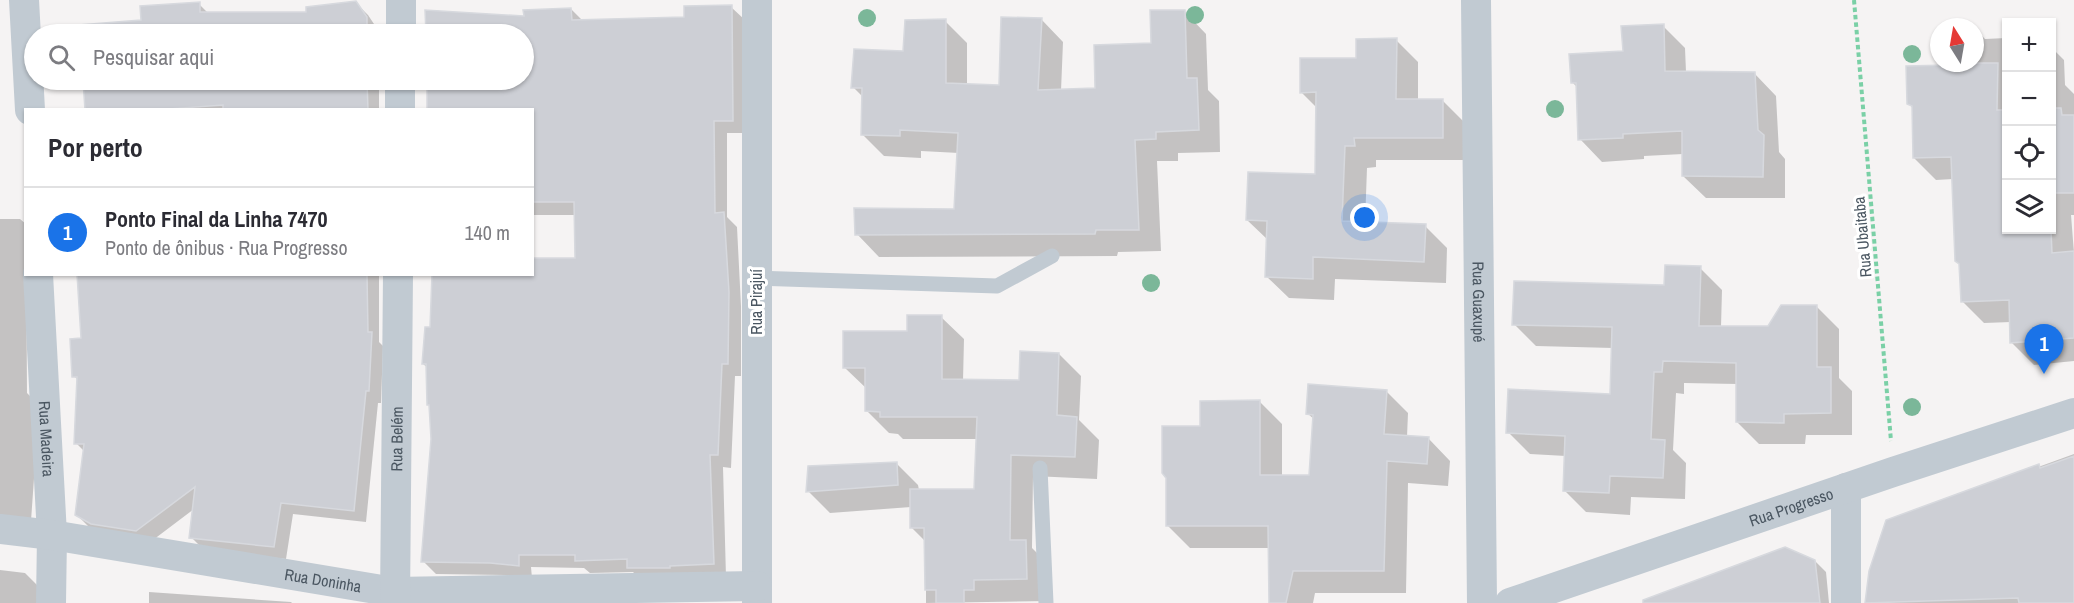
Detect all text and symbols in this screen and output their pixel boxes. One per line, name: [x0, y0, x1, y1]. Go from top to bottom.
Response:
north arrow: [1930, 18, 1984, 72]
map controls: [2002, 18, 2056, 234]
button: +: [2002, 18, 2056, 72]
search box: [24, 24, 534, 90]
icon: search: [45, 41, 78, 74]
text: Pesquisar aqui: [93, 42, 214, 72]
button: −: [2002, 72, 2056, 126]
button: locate: [2002, 126, 2056, 180]
text: Por perto: [48, 130, 143, 165]
button: layers: [2002, 180, 2056, 234]
street label: Rua Ubaitaba: [1847, 195, 1876, 278]
your location: [1350, 203, 1379, 232]
text: Ponto Final da Linha 7470: [105, 204, 328, 234]
text: 1: [63, 219, 72, 246]
text: 140 m: [464, 219, 510, 246]
text: Ponto de ônibus · Rua Progresso: [105, 234, 348, 261]
street label: Rua Guaxupé: [1468, 261, 1490, 343]
street label: Rua Pirajuí: [745, 269, 767, 335]
pin: 1: [2024, 324, 2064, 374]
street label: Rua Madeira: [34, 400, 60, 478]
street label: Rua Belém: [385, 406, 408, 472]
street label: Rua Progresso: [1746, 482, 1836, 531]
street label: Rua Doninha: [283, 563, 364, 597]

